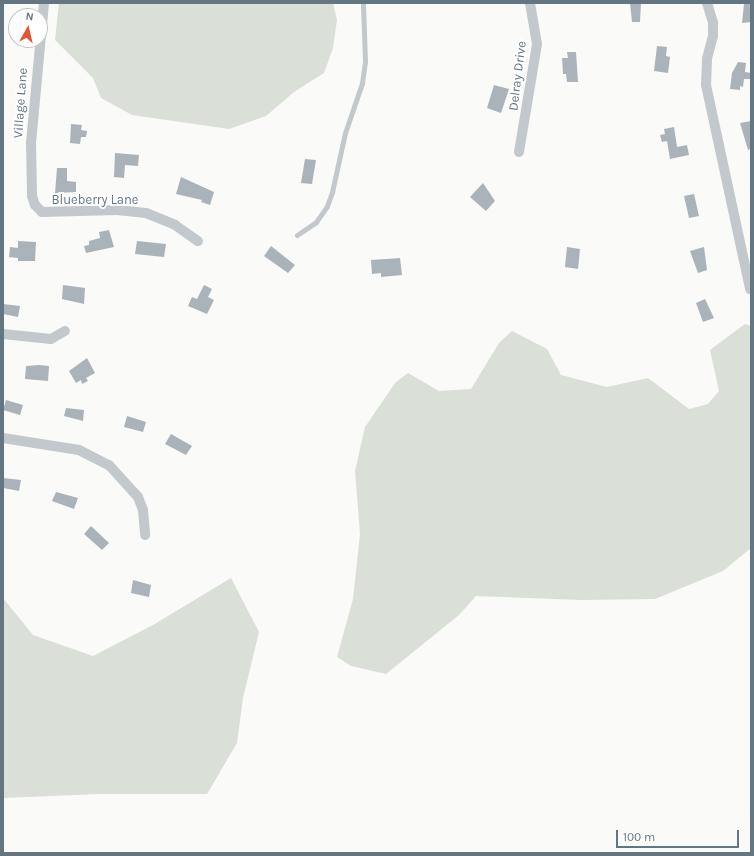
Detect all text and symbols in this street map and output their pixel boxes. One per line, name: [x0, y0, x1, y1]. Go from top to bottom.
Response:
north arrow: [8, 8, 48, 48]
text: N: [25, 10, 34, 24]
street label: Delray Drive: [506, 40, 530, 112]
street label: Village Lane: [11, 67, 31, 139]
street label: Blueberry Lane: [52, 192, 138, 208]
scale bar: [618, 822, 741, 848]
text: 100 m: [623, 830, 655, 844]

